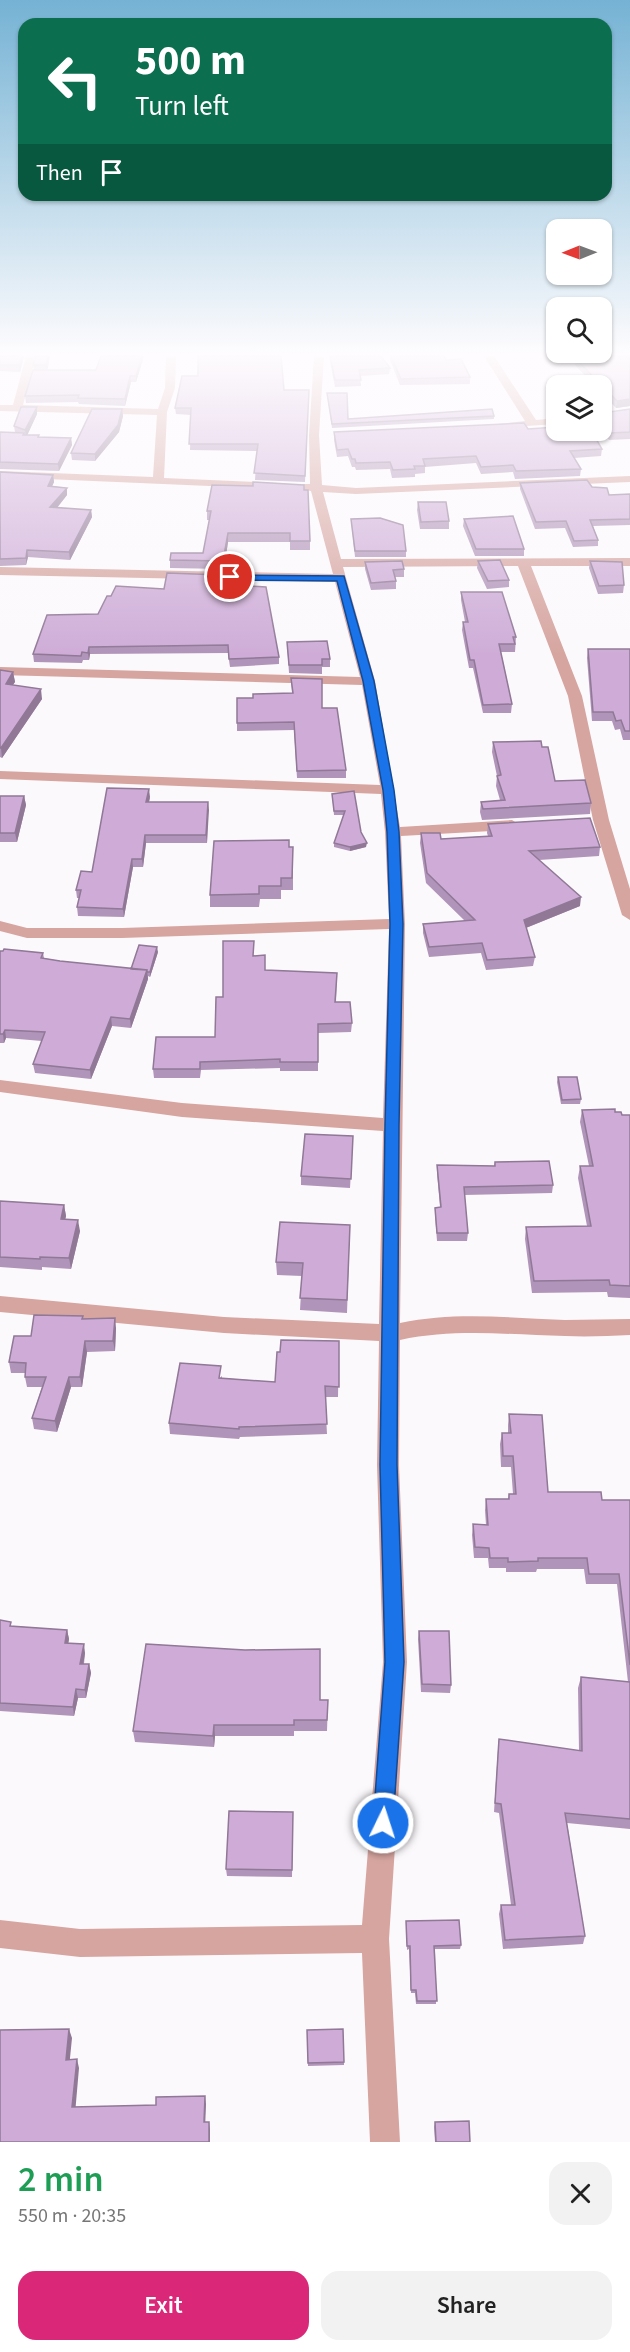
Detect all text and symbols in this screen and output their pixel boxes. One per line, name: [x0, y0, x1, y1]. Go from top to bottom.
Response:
text: 500 m: [135, 31, 246, 91]
icon: left: [36, 42, 114, 120]
text: Turn left: [135, 87, 229, 126]
icon: arrive: [95, 156, 128, 189]
text: Then: [36, 157, 83, 189]
north arrow: [546, 219, 612, 285]
map controls: [546, 219, 612, 441]
button: search: [546, 297, 612, 363]
button: layers: [546, 375, 612, 441]
pin: [204, 551, 255, 602]
icon: arrive: [213, 560, 246, 593]
position arrow: [351, 1791, 415, 1855]
text: 2 min: [18, 2154, 104, 2205]
button: close: [549, 2162, 612, 2225]
text: 550 m · 20:35: [18, 2202, 126, 2230]
button: Exit: [18, 2271, 309, 2340]
button: Share: [321, 2271, 612, 2340]

